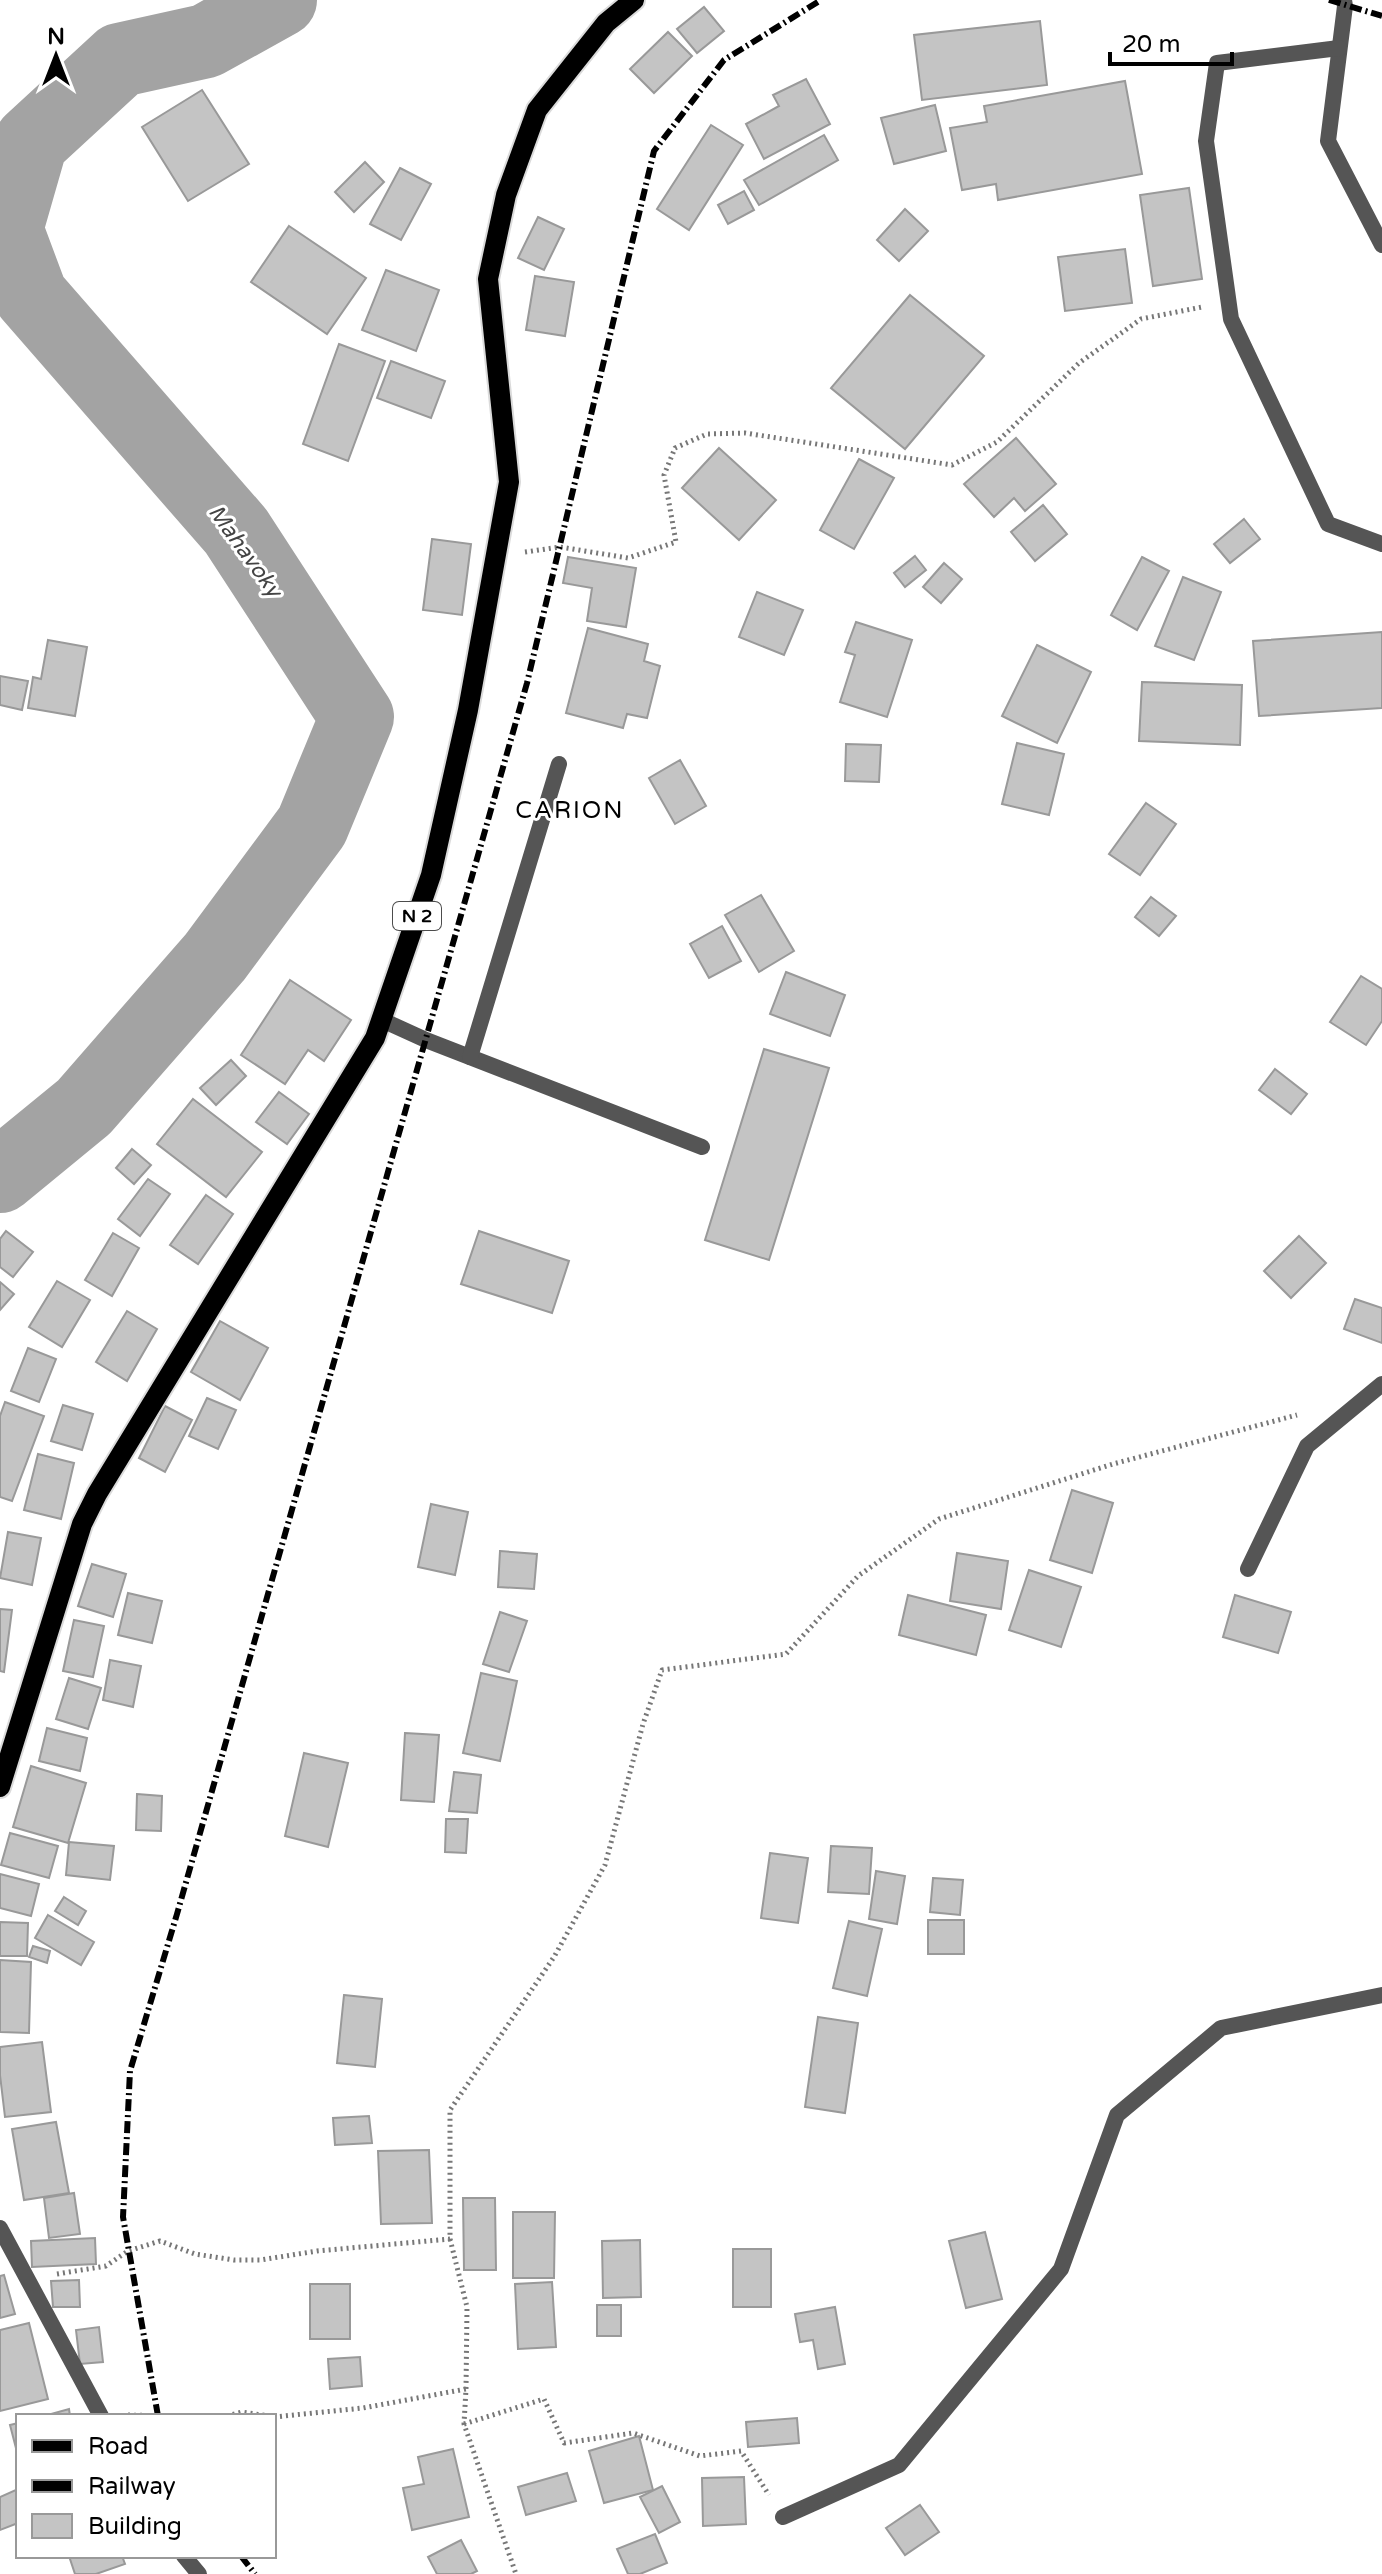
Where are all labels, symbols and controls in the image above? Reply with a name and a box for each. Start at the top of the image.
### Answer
north arrow [16,16,96,96]
scale bar [1110,16,1232,66]
text: N [47,24,65,50]
text: 20 m [1122,30,1180,59]
water label: Mahavoky [203,500,289,604]
district label: CARION [515,796,625,825]
road number: N 2 [393,902,441,930]
legend [16,2414,276,2558]
text: Road [88,2432,148,2461]
text: Railway [88,2472,176,2501]
text: Building [88,2512,182,2541]

